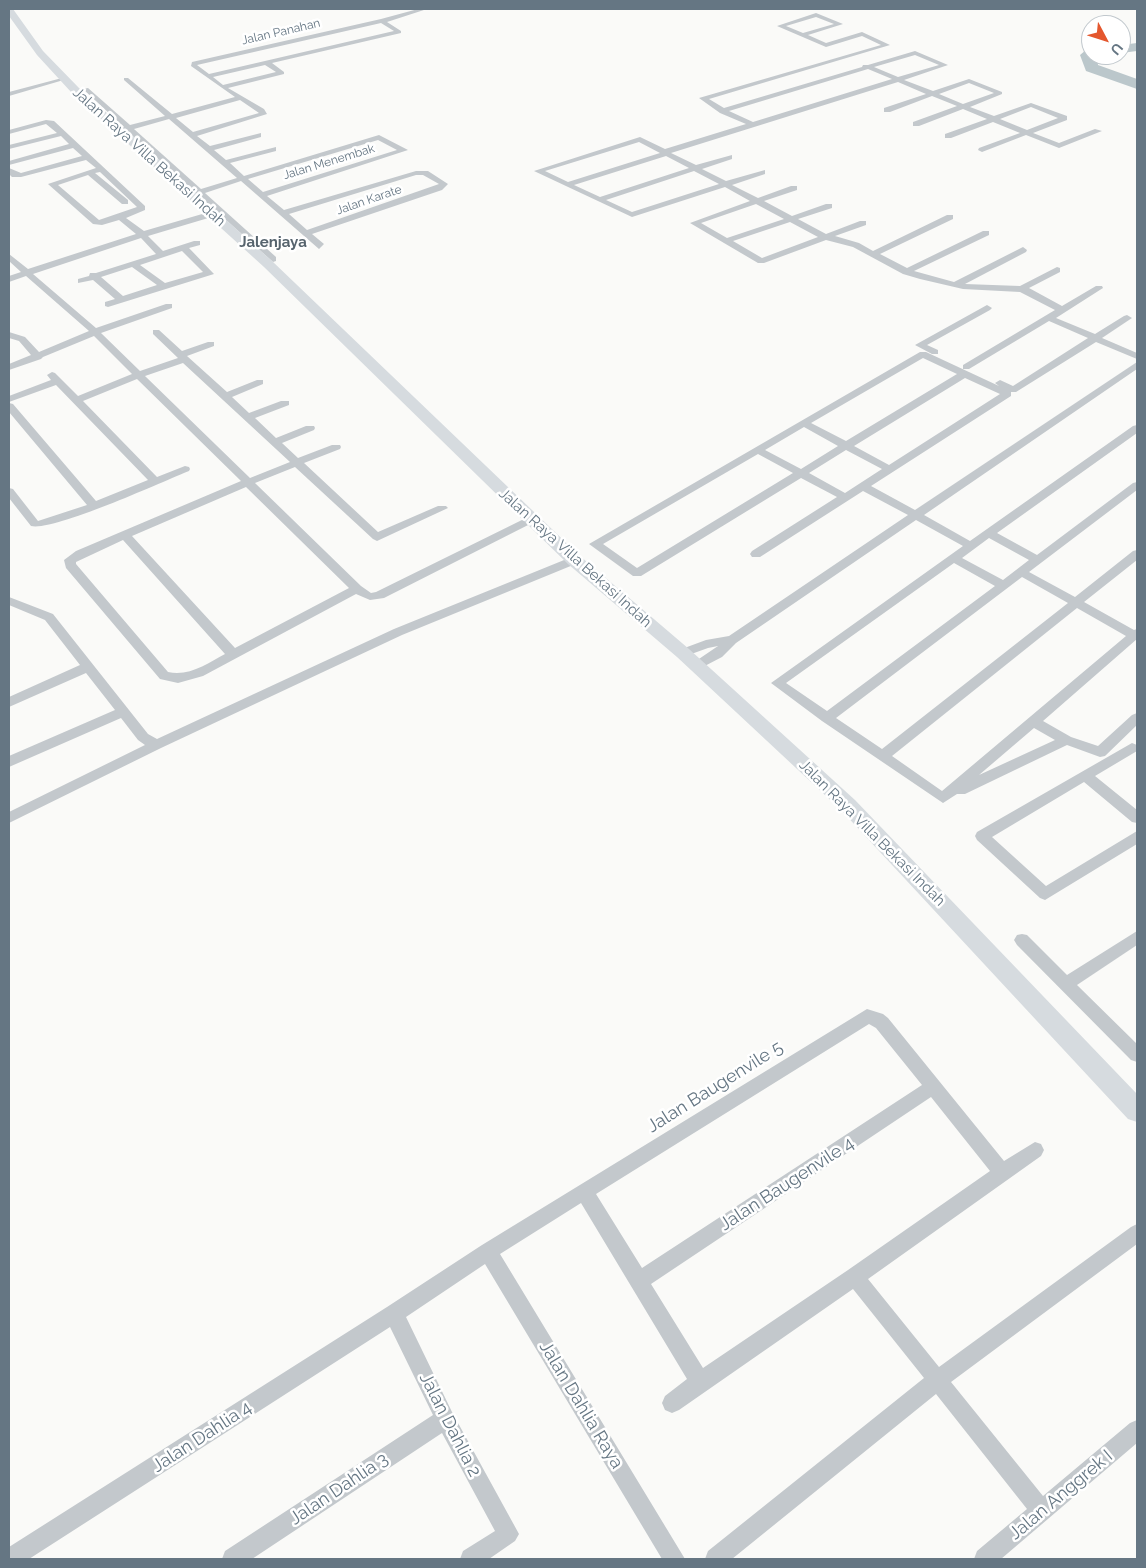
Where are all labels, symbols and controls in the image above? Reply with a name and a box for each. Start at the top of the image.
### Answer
north arrow [1081,15,1131,65]
street label: Jalan Panahan [240,16,322,48]
text: U [1107,40,1126,58]
street label: Jalan Raya Villa Bekasi Indah [69,84,229,230]
street label: Jalan Menembak [282,141,376,183]
street label: Jalan Karate [335,182,403,218]
district label: Jalenjaya [239,233,307,251]
street label: Jalan Raya Villa Bekasi Indah [495,485,655,631]
street label: Jalan Raya Villa Bekasi Indah [795,756,949,910]
street label: Jalan Baugenvile 5 [643,1037,787,1137]
street label: Jalan Baugenvile 4 [716,1132,858,1236]
street label: Jalan Dahlia Raya [534,1337,628,1473]
street label: Jalan Dahlia 2 [415,1369,485,1481]
street label: Jalan Dahlia 4 [148,1397,256,1477]
street label: Jalan Anggrek I [1005,1446,1117,1544]
street label: Jalan Dahlia 3 [286,1448,392,1530]

